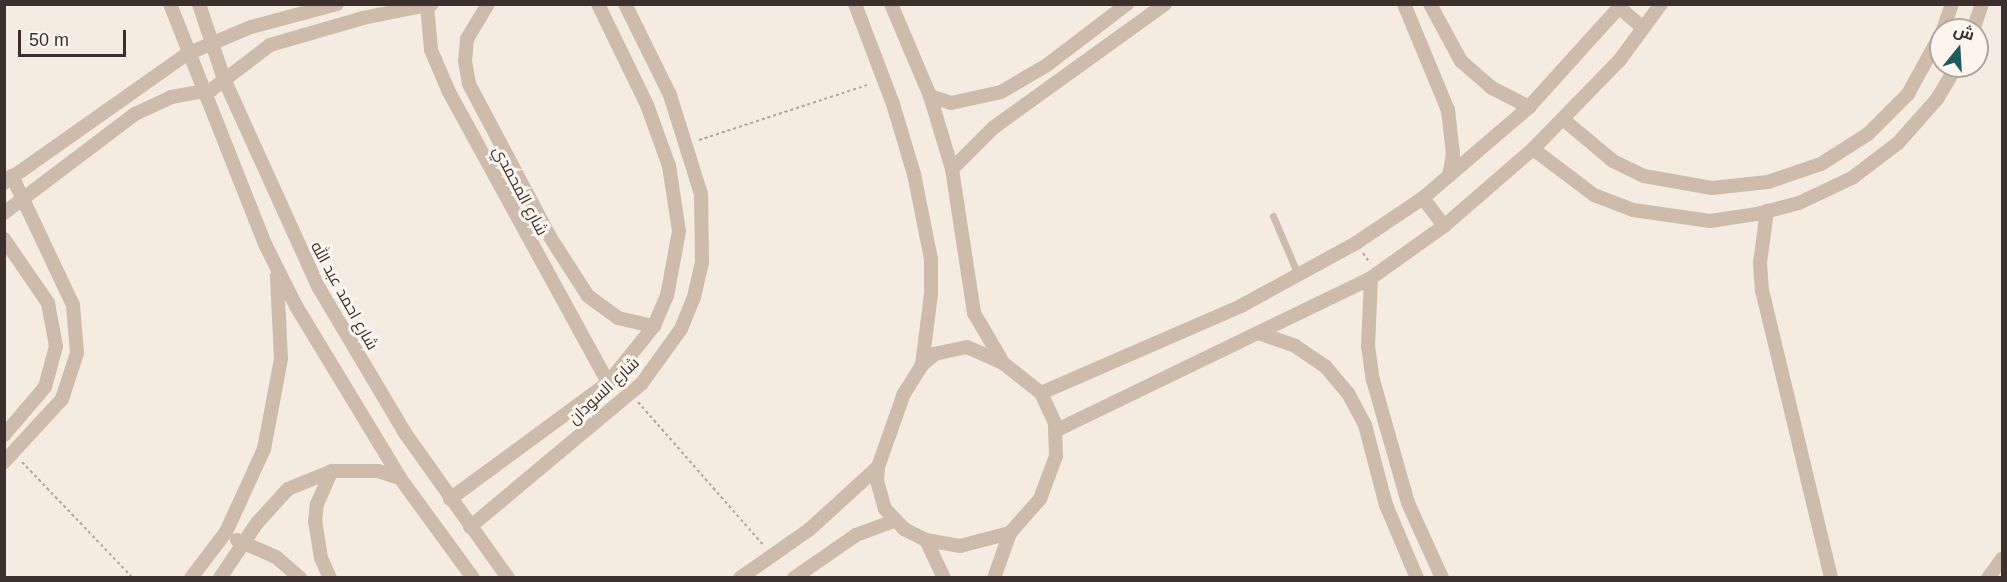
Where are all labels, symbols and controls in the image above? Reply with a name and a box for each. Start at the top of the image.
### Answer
scale bar [21,18,129,56]
north arrow [1929,18,1989,78]
text: ش [1952,21,1976,44]
text: 50 m [29,30,69,50]
street label: شارع المحمدي [488,143,552,239]
street label: شارع احمد عبد الله [306,239,382,353]
street label: شارع السودان [565,353,643,429]

